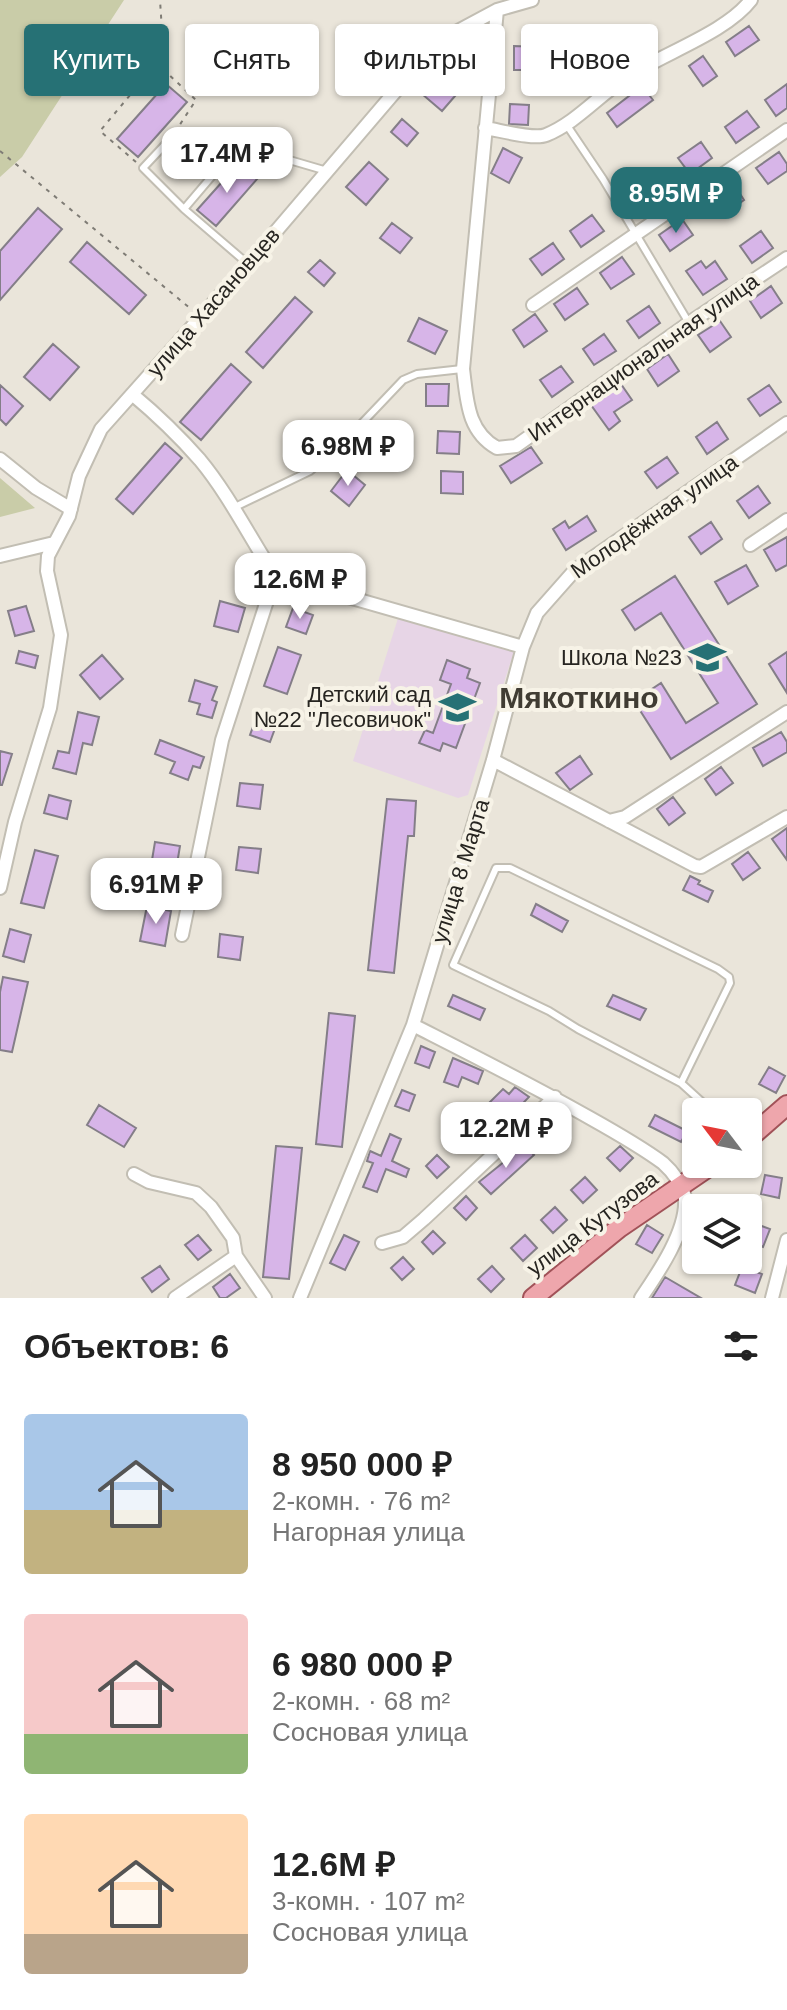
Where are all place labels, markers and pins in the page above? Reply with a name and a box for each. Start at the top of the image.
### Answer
pin: 17.4M ₽ [153,127,301,195]
pin: 8.95M ₽ [602,167,750,235]
pin: 6.98M ₽ [274,420,422,488]
pin: 12.6M ₽ [226,553,374,621]
school or university icon: Школа №23 [689,638,727,676]
place label: Школа №23 [561,645,682,670]
place label: Детский сад №22 "Лесовичок" [254,682,431,732]
school or university icon: Детский сад №22 "Лесовичок" [438,688,476,726]
pin: 6.91M ₽ [82,858,230,926]
pin: 12.2M ₽ [432,1102,580,1170]

